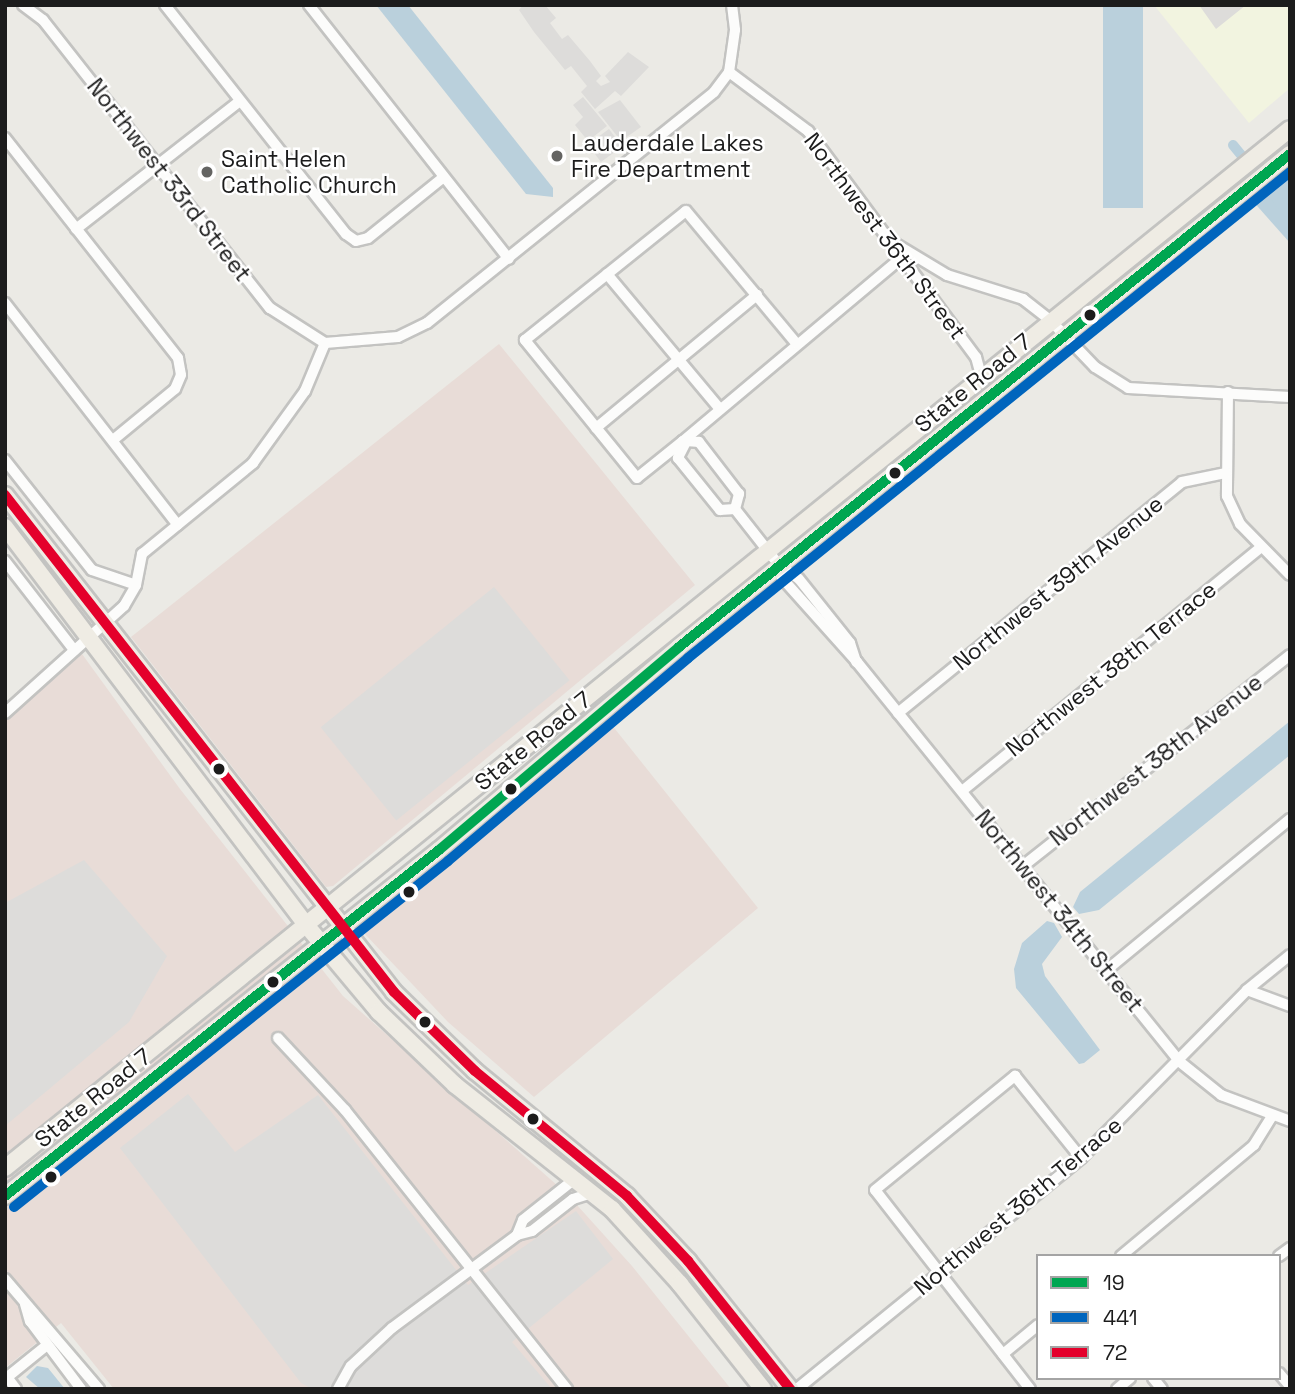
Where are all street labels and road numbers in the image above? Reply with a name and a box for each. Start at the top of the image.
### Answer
street label: Northwest 33rd Street [81,73,257,287]
street label: Northwest 36th Street [798,127,972,345]
street label: State Road 7 [909,328,1037,438]
street label: Northwest 39th Avenue [947,490,1169,676]
street label: Northwest 38th Terrace [1000,575,1222,763]
street label: Northwest 38th Avenue [1044,668,1268,852]
street label: State Road 7 [469,686,597,796]
street label: Northwest 34th Street [969,804,1149,1018]
street label: State Road 7 [29,1043,157,1153]
street label: Northwest 36th Terrace [908,1111,1128,1301]

